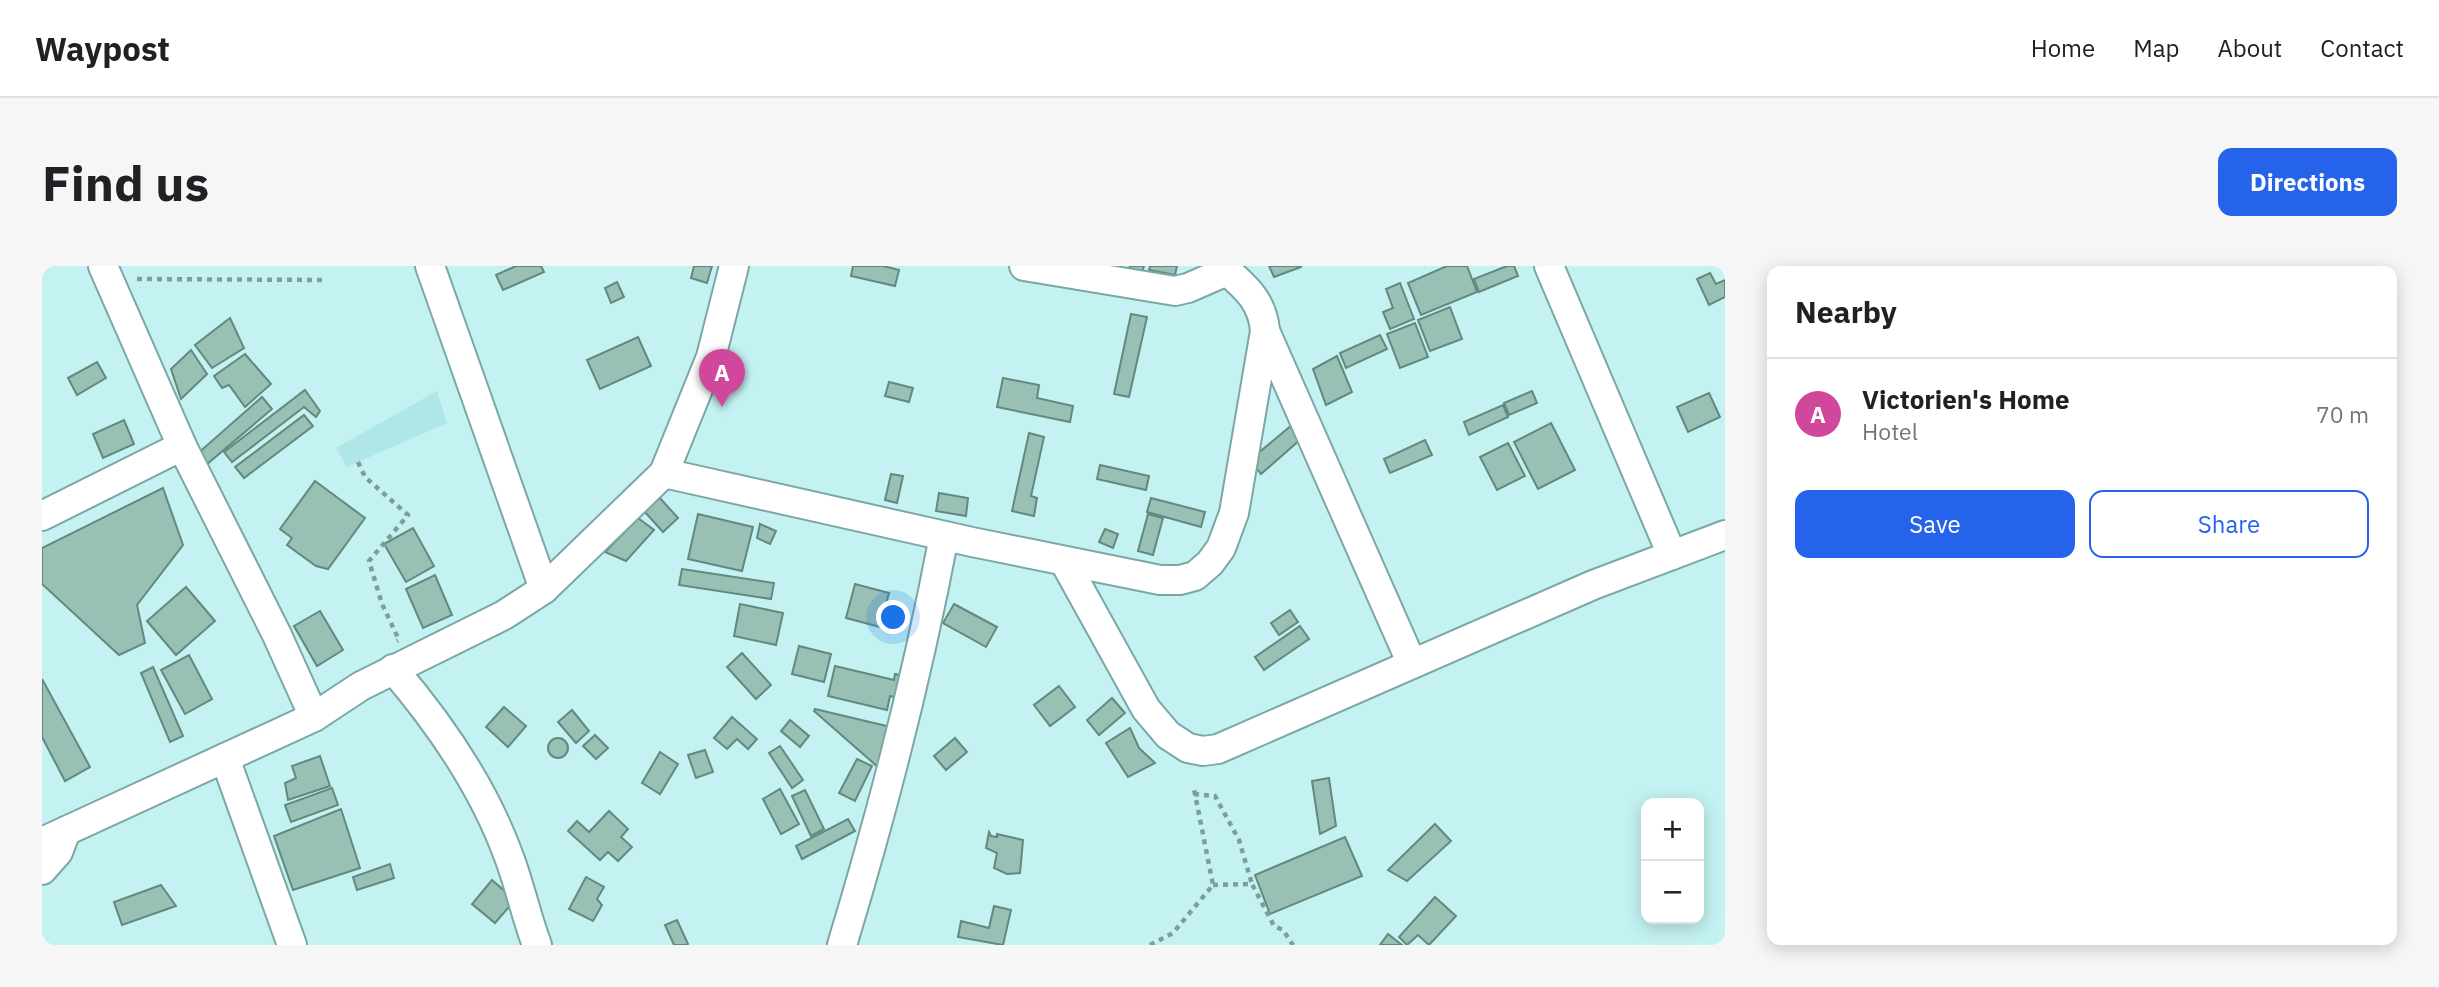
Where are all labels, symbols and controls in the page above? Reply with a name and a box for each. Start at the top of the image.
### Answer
text: Waypost [35,27,170,70]
text: Home [2031,32,2095,64]
text: Map [2133,32,2179,64]
text: About [2217,32,2282,64]
text: Contact [2320,32,2404,64]
button: Directions [2218,148,2397,216]
text: Find us [42,151,209,214]
text: Nearby [1795,292,1897,331]
pin: A [699,349,745,407]
text: Victorien's Home [1862,382,2070,416]
text: A [1810,399,1826,429]
text: 70 m [2316,399,2369,429]
text: Hotel [1862,416,1918,446]
button: Save [1795,490,2075,558]
button: Share [2089,490,2369,558]
your location [876,600,910,634]
map controls [1641,798,1704,924]
button: + [1641,798,1704,861]
button: − [1641,861,1704,924]

